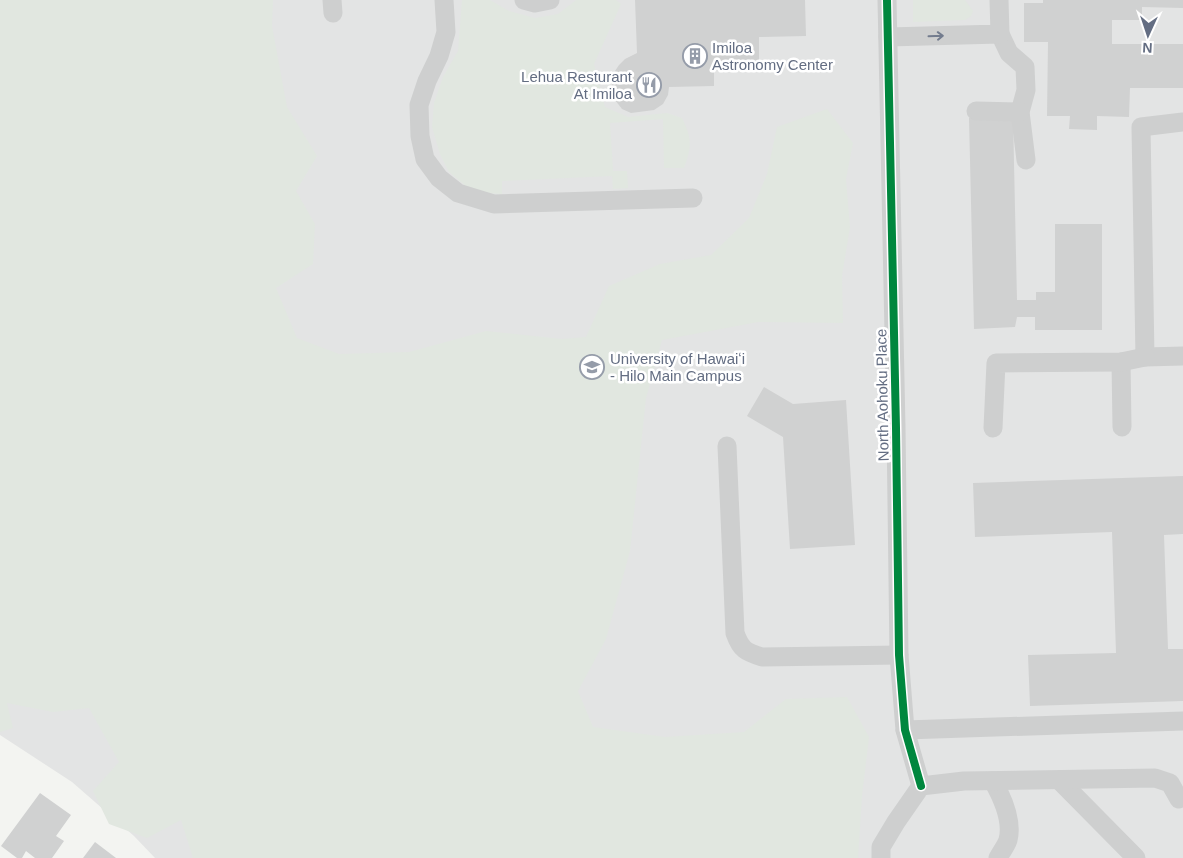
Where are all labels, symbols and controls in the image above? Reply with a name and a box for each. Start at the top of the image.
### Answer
north arrow [1123,10,1173,60]
one-way arrow [928,31,944,41]
place label: Imiloa Astronomy Center [712,39,833,73]
text: N [1142,40,1153,56]
building icon: Imiloa Astronomy Center [682,43,708,69]
place label: Lehua Resturant At Imiloa [521,68,633,102]
restaurant icon: Lehua Resturant At Imiloa [636,72,662,98]
street label: North Aohoku Place [872,329,892,461]
place label: University of Hawaiʻi - Hilo Main Campus [610,350,745,384]
school or university icon: University of Hawaiʻi - Hilo Main Campus [579,354,605,380]

